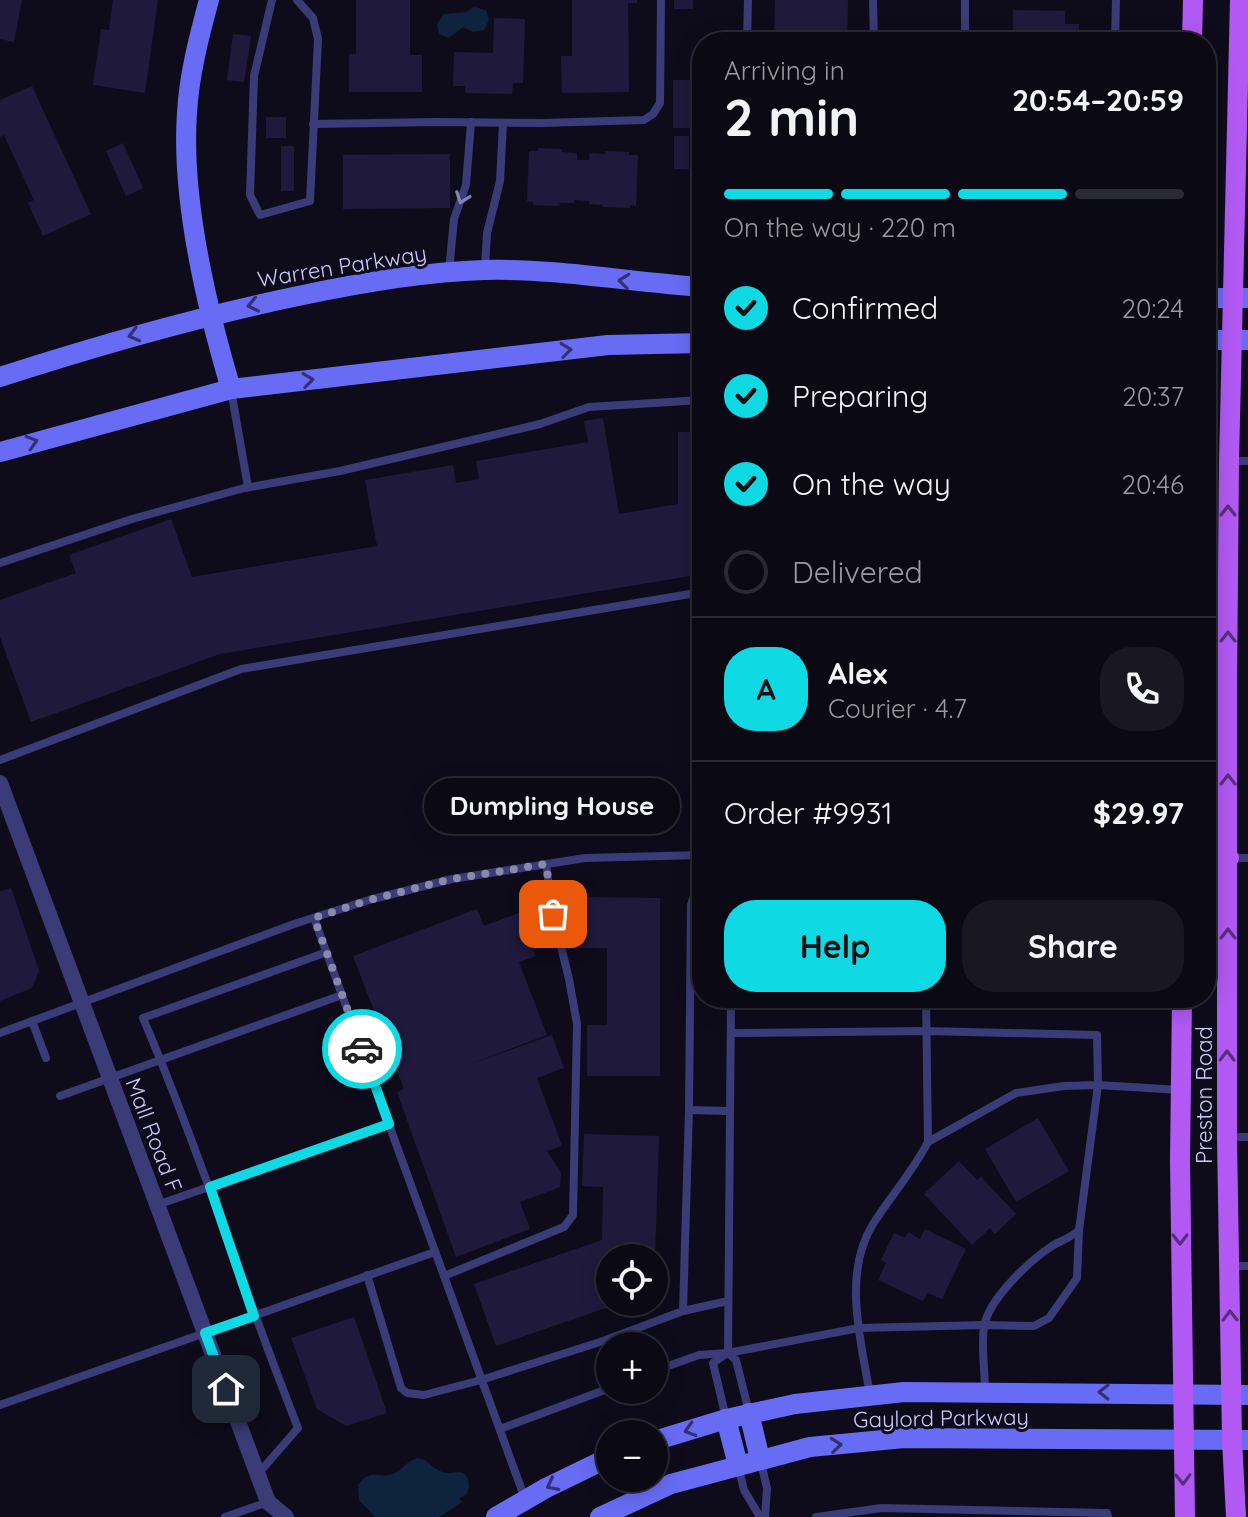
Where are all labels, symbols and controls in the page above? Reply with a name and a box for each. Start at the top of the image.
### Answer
text: Arriving in [724,54,845,87]
text: 20:54–20:59 [1012,81,1184,119]
text: 2 min [724,84,859,149]
one-way arrow [455,191,471,205]
text: On the way · 220 m [724,211,956,244]
street label: Warren Parkway [255,239,429,293]
one-way arrow [617,272,630,289]
icon: check [724,286,768,330]
text: Confirmed [792,289,938,327]
text: 20:24 [1122,292,1184,325]
one-way arrow [246,296,260,313]
one-way arrow [127,326,141,342]
one-way arrow [560,341,573,358]
one-way arrow [301,372,315,389]
icon: check [724,374,768,418]
text: Preparing [792,377,928,415]
text: 20:37 [1122,380,1184,413]
one-way arrow [25,435,38,451]
icon: check [724,462,768,506]
text: On the way [792,465,951,503]
text: 20:46 [1122,468,1184,501]
one-way arrow [1219,504,1237,517]
text: Delivered [792,553,923,591]
one-way arrow [1219,630,1237,643]
button: phone [1100,647,1184,731]
text: Alex [828,654,887,692]
text: A [756,670,776,708]
text: Courier · 4.7 [828,692,967,725]
one-way arrow [1219,773,1237,786]
callout: Dumpling House [425,778,681,834]
text: Dumpling House [450,789,654,822]
text: Order #9931 [724,794,893,832]
text: $29.97 [1093,794,1184,832]
pin [519,880,587,948]
icon: bag [531,892,575,936]
button: Help [724,900,946,992]
button: Share [962,900,1184,992]
one-way arrow [1219,927,1237,940]
courier [322,1009,402,1089]
street label: Preston Road [1190,1026,1218,1164]
icon: car [340,1027,384,1071]
one-way arrow [1219,1049,1236,1062]
street label: Mall Road F [119,1074,189,1196]
one-way arrow [1172,1233,1189,1246]
map controls [596,1244,668,1492]
button: locate [596,1244,668,1316]
one-way arrow [1221,1309,1239,1322]
button: + [596,1332,668,1404]
pin [192,1355,260,1423]
icon: home [204,1367,248,1411]
one-way arrow [1097,1383,1110,1401]
street label: Gaylord Parkway [853,1402,1029,1434]
button: − [596,1420,668,1492]
one-way arrow [684,1421,698,1437]
one-way arrow [830,1436,843,1453]
one-way arrow [1174,1473,1192,1486]
one-way arrow [545,1476,560,1491]

